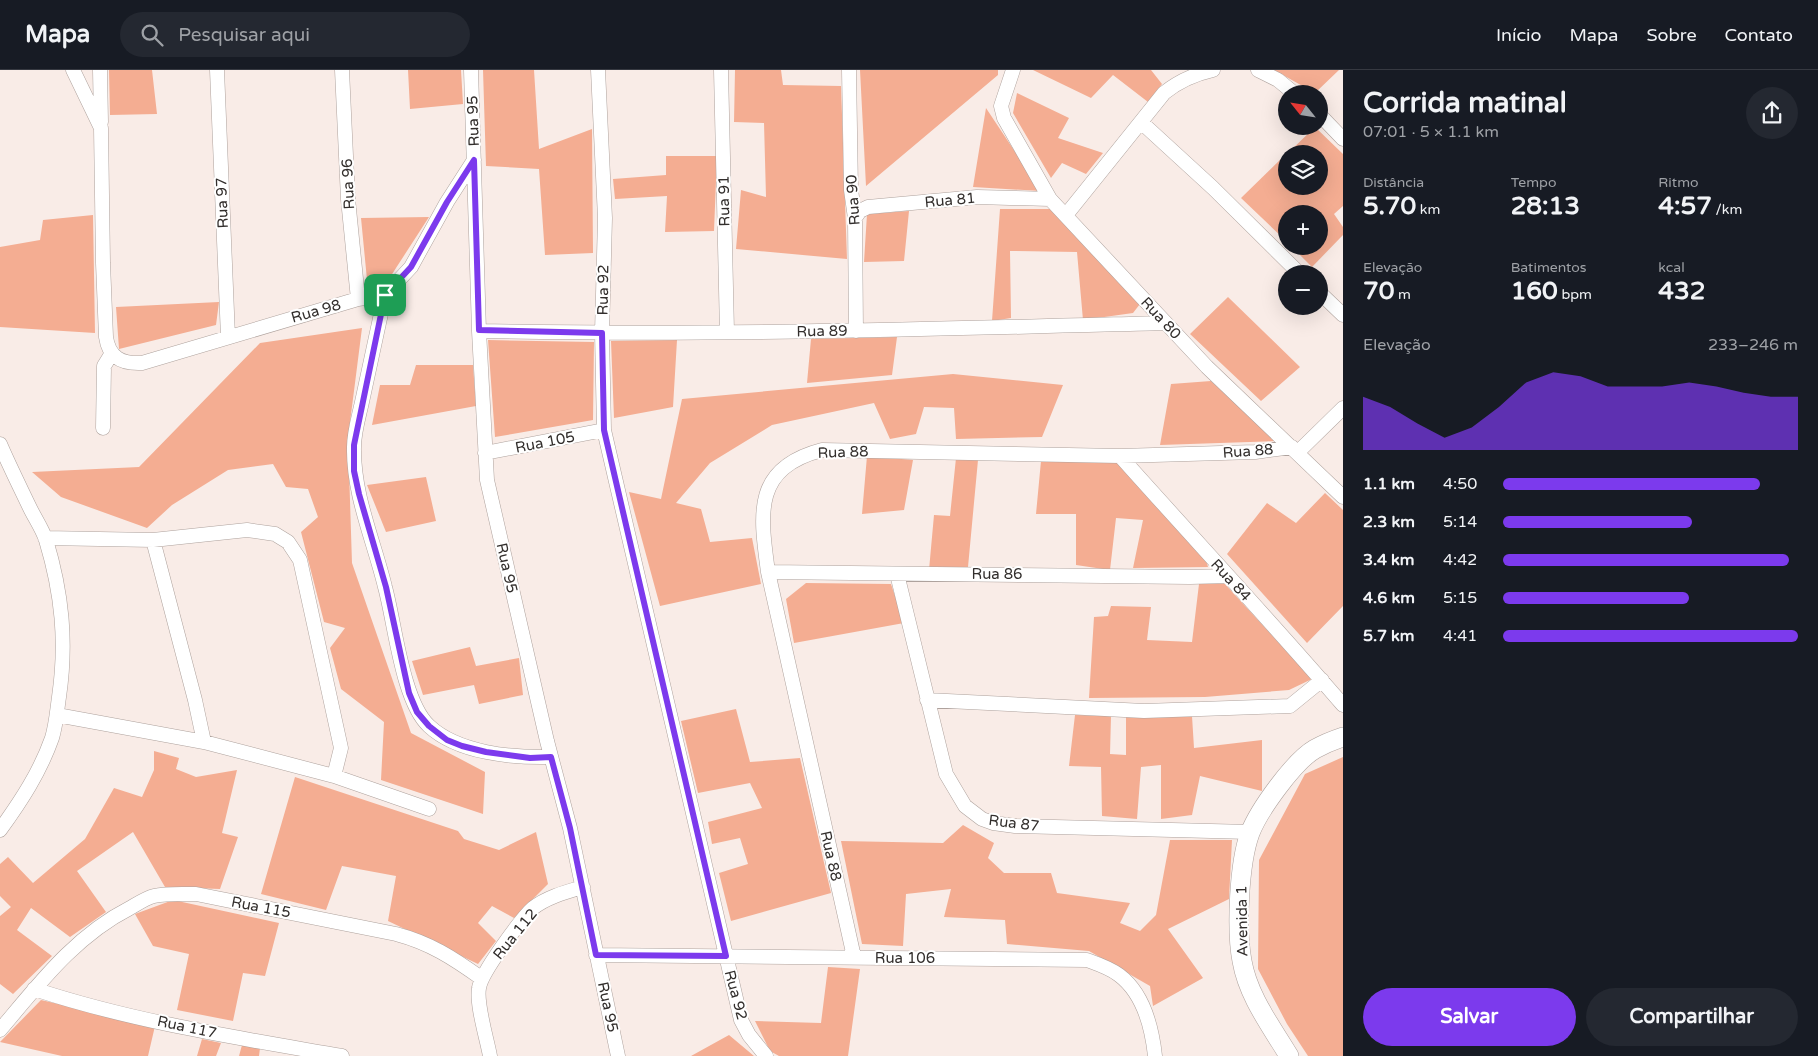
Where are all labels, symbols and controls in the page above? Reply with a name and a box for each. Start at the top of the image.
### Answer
search box [120,12,470,57]
text: Mapa [25,20,90,49]
icon: search [138,21,166,49]
text: Pesquisar aqui [178,24,310,46]
text: Início [1496,24,1541,46]
text: Mapa [1569,24,1618,46]
text: Sobre [1646,24,1697,46]
text: Contato [1725,24,1793,46]
north arrow [1278,85,1328,135]
map controls [1278,85,1328,315]
text: Corrida matinal [1363,86,1567,120]
button: share [1746,87,1798,139]
street label: Rua 95 [463,95,483,147]
text: 07:01 · 5 × 1.1 km [1363,122,1499,142]
button: layers [1278,145,1328,195]
street label: Rua 96 [338,158,358,210]
street label: Rua 90 [842,174,864,226]
text: Distância [1363,174,1424,191]
text: Tempo [1511,174,1556,191]
text: Ritmo [1658,174,1699,191]
street label: Rua 91 [715,175,733,227]
street label: Rua 97 [212,177,232,229]
street label: Rua 81 [924,189,976,211]
text: 5.70 [1363,191,1416,221]
text: 28:13 [1511,191,1580,221]
text: 4:57 [1658,191,1712,221]
text: km [1416,201,1440,218]
text: /km [1712,201,1742,218]
button: + [1278,205,1328,255]
text: Elevação [1363,259,1422,276]
text: Batimentos [1511,259,1587,276]
text: kcal [1658,259,1685,276]
street label: Rua 92 [594,264,612,316]
button: − [1278,265,1328,315]
pin [364,274,406,316]
text: 70 [1363,276,1394,306]
text: 160 [1511,276,1558,306]
text: 432 [1658,276,1705,306]
icon: arrive [371,281,399,309]
text: m [1394,286,1411,303]
text: bpm [1558,286,1592,303]
street label: Rua 80 [1137,293,1185,343]
street label: Rua 98 [289,295,343,327]
street label: Rua 89 [796,322,848,340]
text: Elevação [1363,335,1431,355]
text: 233–246 m [1708,335,1798,355]
street label: Rua 105 [514,427,576,457]
street label: Rua 88 [1222,440,1274,462]
street label: Rua 88 [817,442,869,462]
text: 1.1 km [1363,474,1415,494]
text: 4:50 [1443,474,1477,494]
text: 2.3 km [1363,512,1415,532]
text: 5:14 [1443,512,1477,532]
street label: Rua 95 [492,541,522,595]
text: 3.4 km [1363,550,1415,570]
text: 4:42 [1443,550,1477,570]
street label: Rua 84 [1207,555,1255,605]
street label: Rua 86 [972,565,1023,583]
text: 4.6 km [1363,588,1415,608]
text: 5:15 [1443,588,1477,608]
text: 5.7 km [1363,626,1415,646]
text: 4:41 [1443,626,1477,646]
street label: Rua 87 [988,811,1040,835]
street label: Rua 88 [816,829,846,883]
street label: Avenida 1 [1232,885,1252,957]
street label: Rua 115 [230,892,292,922]
street label: Rua 112 [489,905,541,963]
street label: Rua 106 [875,949,935,967]
street label: Rua 92 [721,968,751,1022]
street label: Rua 95 [594,980,622,1034]
button: Salvar [1363,988,1576,1046]
button: Compartilhar [1586,988,1798,1046]
street label: Rua 117 [156,1012,218,1042]

